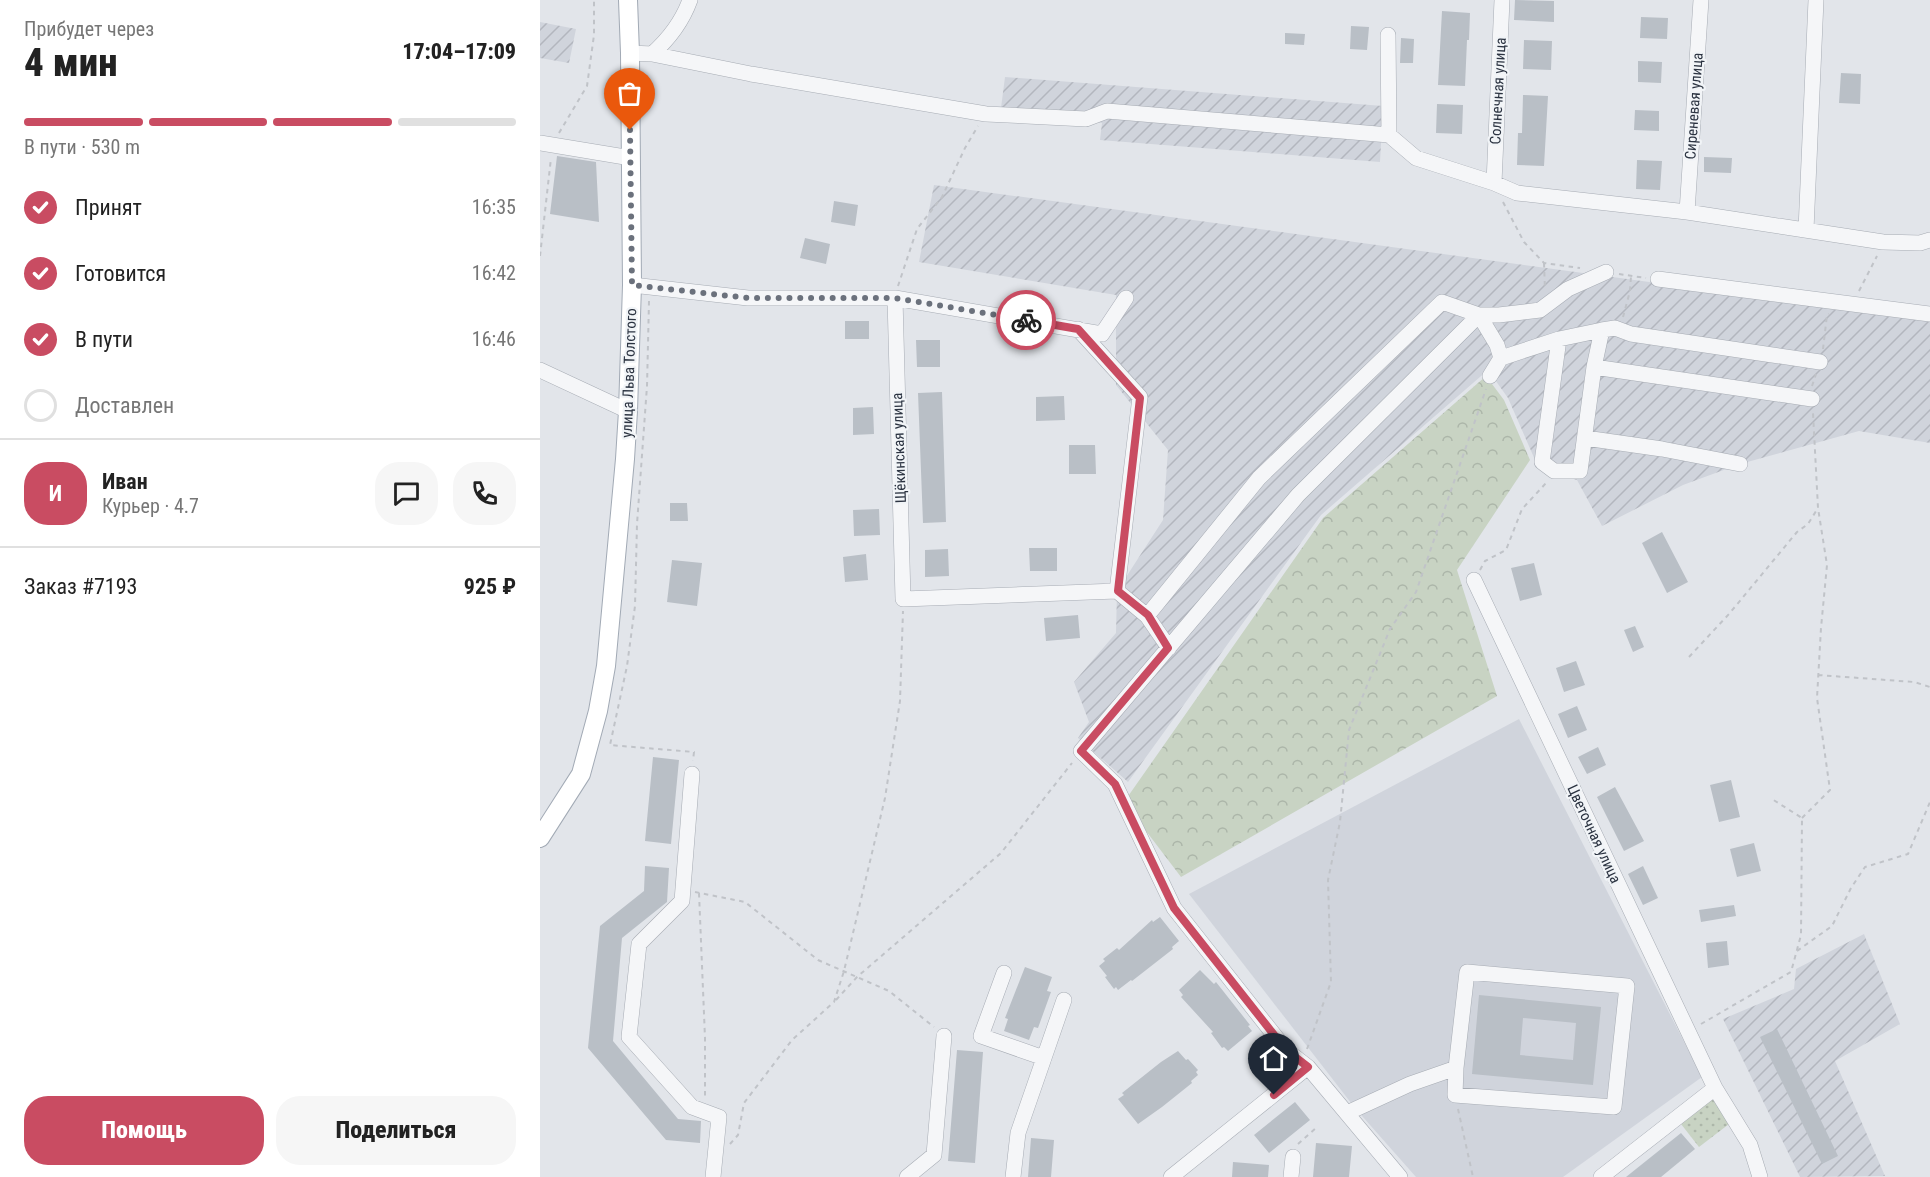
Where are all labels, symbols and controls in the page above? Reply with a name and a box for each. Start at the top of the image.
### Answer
text: Прибудет через [24,17,154,41]
street label: Солнечная улица [1486,37,1510,145]
text: 17:04–17:09 [402,39,516,64]
text: 4 мин [24,40,118,86]
street label: Сиреневая улица [1681,52,1707,160]
pin [604,68,655,130]
icon: bag [613,77,646,110]
text: В пути · 530 m [24,135,140,159]
icon: check [24,191,57,224]
text: Принят [75,195,142,220]
text: 16:35 [472,195,516,219]
icon: check [24,257,57,290]
text: Готовится [75,261,166,286]
text: 16:42 [472,261,516,285]
courier [996,290,1056,350]
icon: bike [1010,304,1043,337]
street label: улица Льва Толстого [618,308,640,438]
icon: check [24,323,57,356]
text: В пути [75,327,133,352]
text: 16:46 [472,327,516,351]
text: Доставлен [75,393,174,418]
street label: Щёкинская улица [888,393,910,503]
button: chat [375,462,438,525]
button: phone [453,462,516,525]
text: Иван [102,469,148,494]
text: И [49,481,62,506]
text: Курьер · 4.7 [102,494,199,518]
text: Заказ #7193 [24,574,137,599]
text: 925 ₽ [464,574,516,599]
street label: Цветочная улица [1563,782,1625,886]
pin [1248,1033,1299,1095]
icon: home [1257,1042,1290,1075]
button: Помощь [24,1096,264,1165]
button: Поделиться [276,1096,516,1165]

